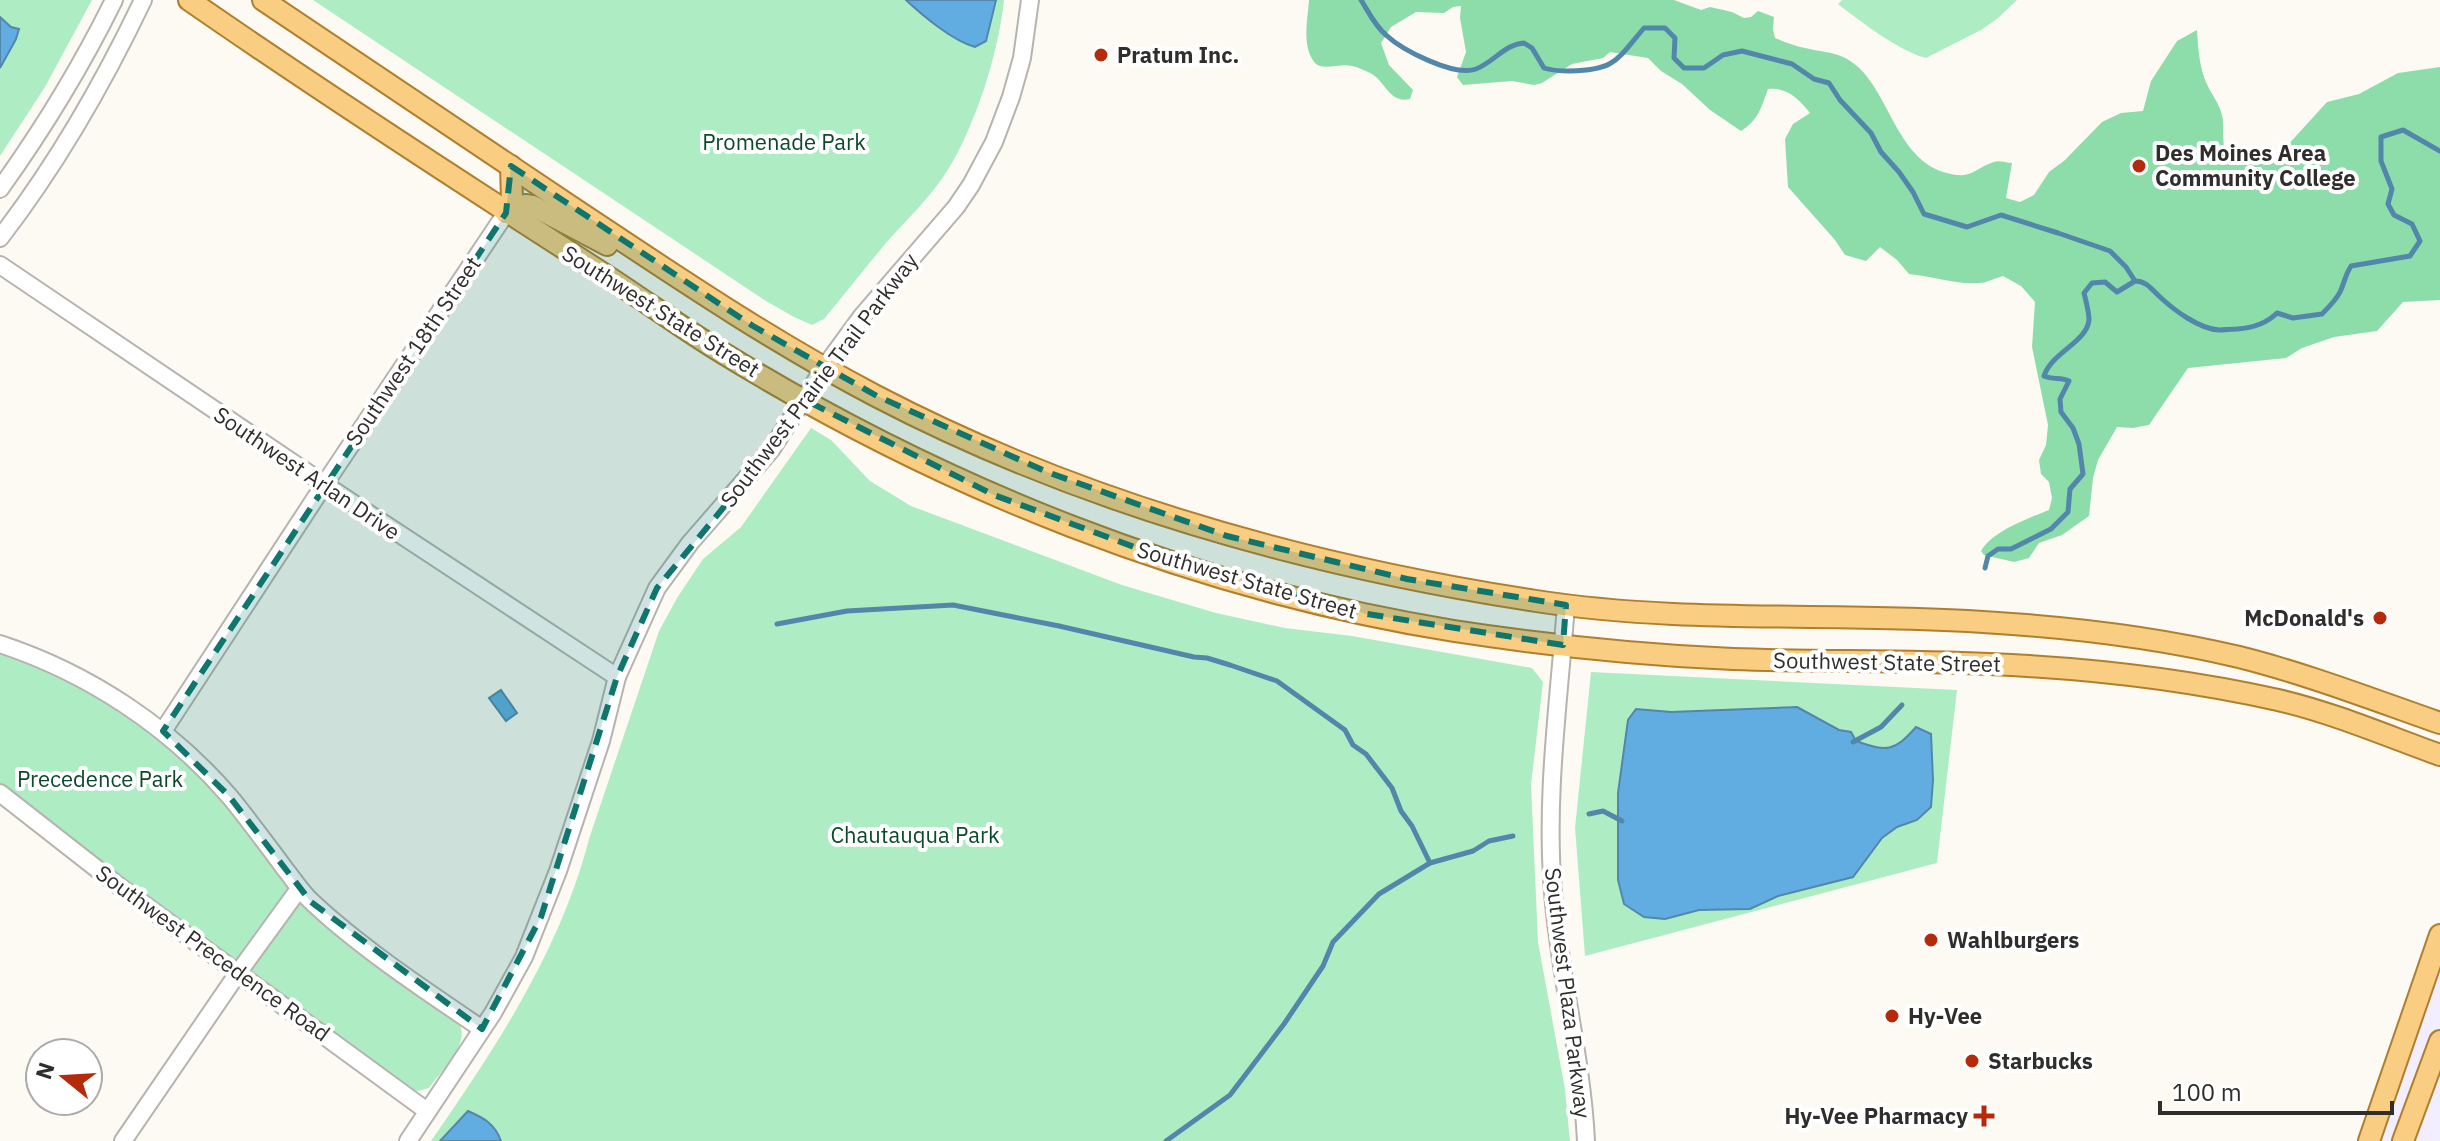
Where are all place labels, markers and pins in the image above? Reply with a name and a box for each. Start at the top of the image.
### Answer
place label: Pratum Inc. [1117,40,1239,69]
marker: Pratum Inc. [1092,46,1110,64]
place label: Des Moines Area Community College [2155,138,2356,192]
marker: Des Moines Area Community College [2130,157,2148,175]
place label: McDonald's [2244,603,2364,632]
marker: McDonald's [2371,609,2389,627]
place label: Wahlburgers [1947,925,2079,954]
marker: Wahlburgers [1922,931,1940,949]
place label: Hy-Vee [1908,1001,1982,1030]
marker: Hy-Vee [1883,1007,1901,1025]
place label: Starbucks [1988,1046,2093,1075]
marker: Starbucks [1963,1052,1981,1070]
place label: Hy-Vee Pharmacy [1784,1101,1968,1130]
marker: Hy-Vee Pharmacy [1975,1107,1993,1125]

